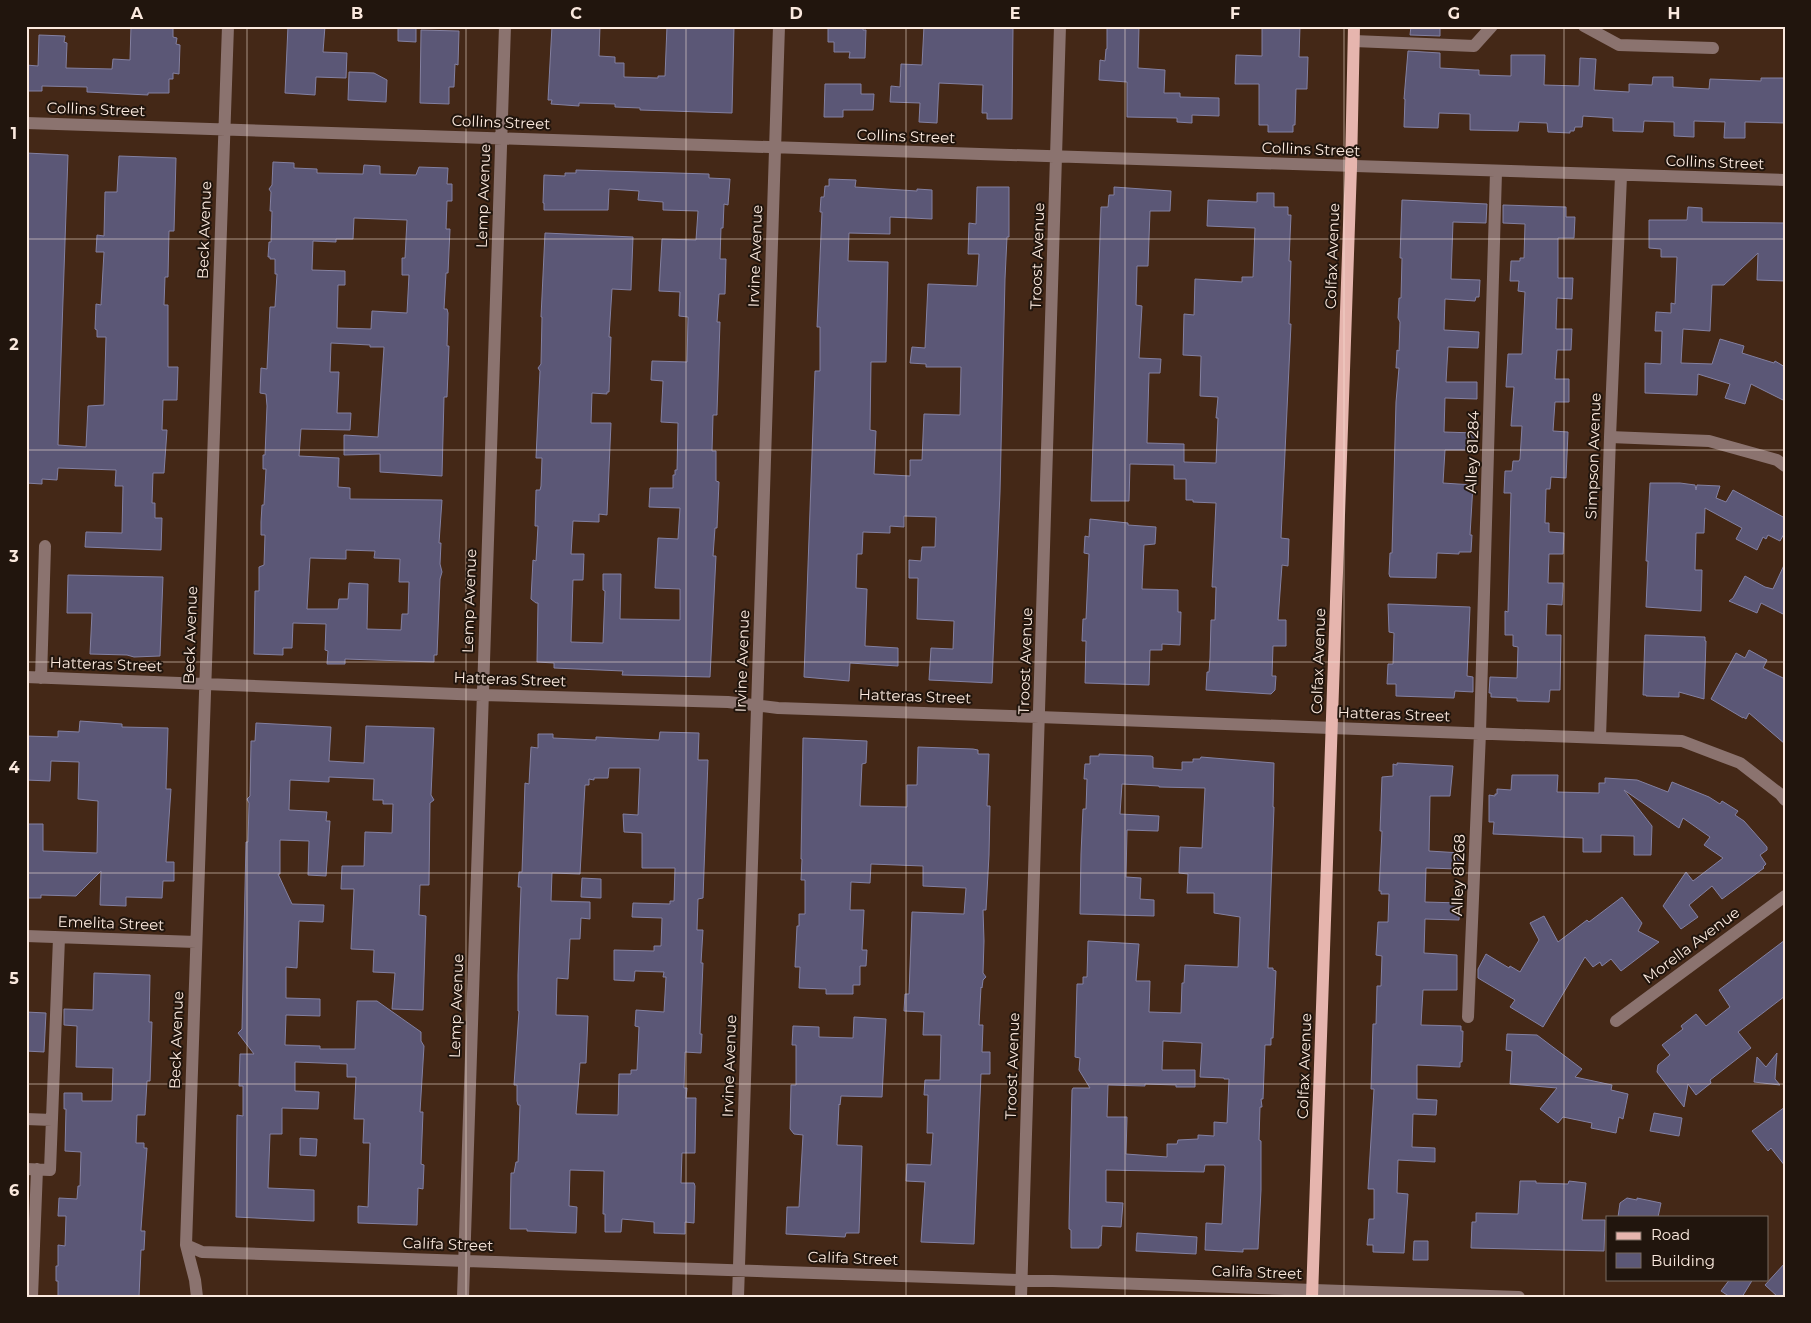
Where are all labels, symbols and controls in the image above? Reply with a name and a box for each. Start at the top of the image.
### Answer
text: A [130,4,144,23]
text: B [351,4,363,23]
text: C [570,4,582,23]
text: D [789,4,803,23]
text: E [1010,4,1020,23]
text: F [1230,4,1240,23]
text: G [1448,4,1460,23]
text: H [1668,4,1680,23]
street label: Collins Street [46,98,146,120]
street label: Collins Street [451,111,551,133]
text: 1 [11,124,17,143]
street label: Collins Street [856,125,956,147]
street label: Collins Street [1261,138,1361,160]
street label: Lemp Avenue [472,143,494,249]
street label: Collins Street [1665,151,1765,173]
street label: Beck Avenue [193,181,215,279]
street label: Troost Avenue [1026,202,1048,310]
street label: Colfax Avenue [1321,203,1343,309]
street label: Irvine Avenue [744,204,766,308]
text: 2 [9,335,19,354]
street label: Simpson Avenue [1581,392,1605,520]
street label: Alley 81284 [1461,410,1483,494]
text: 3 [8,547,19,566]
street label: Lemp Avenue [458,548,480,654]
street label: Beck Avenue [179,586,201,684]
street label: Troost Avenue [1014,607,1036,715]
street label: Colfax Avenue [1307,608,1329,714]
street label: Irvine Avenue [731,609,753,713]
street label: Hatteras Street [49,653,163,675]
street label: Hatteras Street [453,668,567,690]
street label: Hatteras Street [858,685,972,707]
street label: Hatteras Street [1337,703,1451,725]
text: 4 [8,758,20,777]
street label: Alley 81268 [1447,834,1469,916]
street label: Morella Avenue [1639,902,1743,988]
street label: Emelita Street [57,912,165,934]
street label: Lemp Avenue [445,953,467,1059]
text: 5 [9,969,19,988]
street label: Beck Avenue [165,991,187,1089]
street label: Troost Avenue [1001,1012,1023,1120]
street label: Colfax Avenue [1293,1013,1315,1119]
street label: Irvine Avenue [718,1014,740,1118]
text: 6 [9,1181,19,1200]
legend [1606,1216,1768,1280]
text: Road [1651,1225,1690,1244]
street label: Califa Street [402,1233,494,1255]
street label: Califa Street [807,1247,899,1269]
text: Building [1651,1251,1715,1270]
street label: Califa Street [1211,1261,1303,1283]

